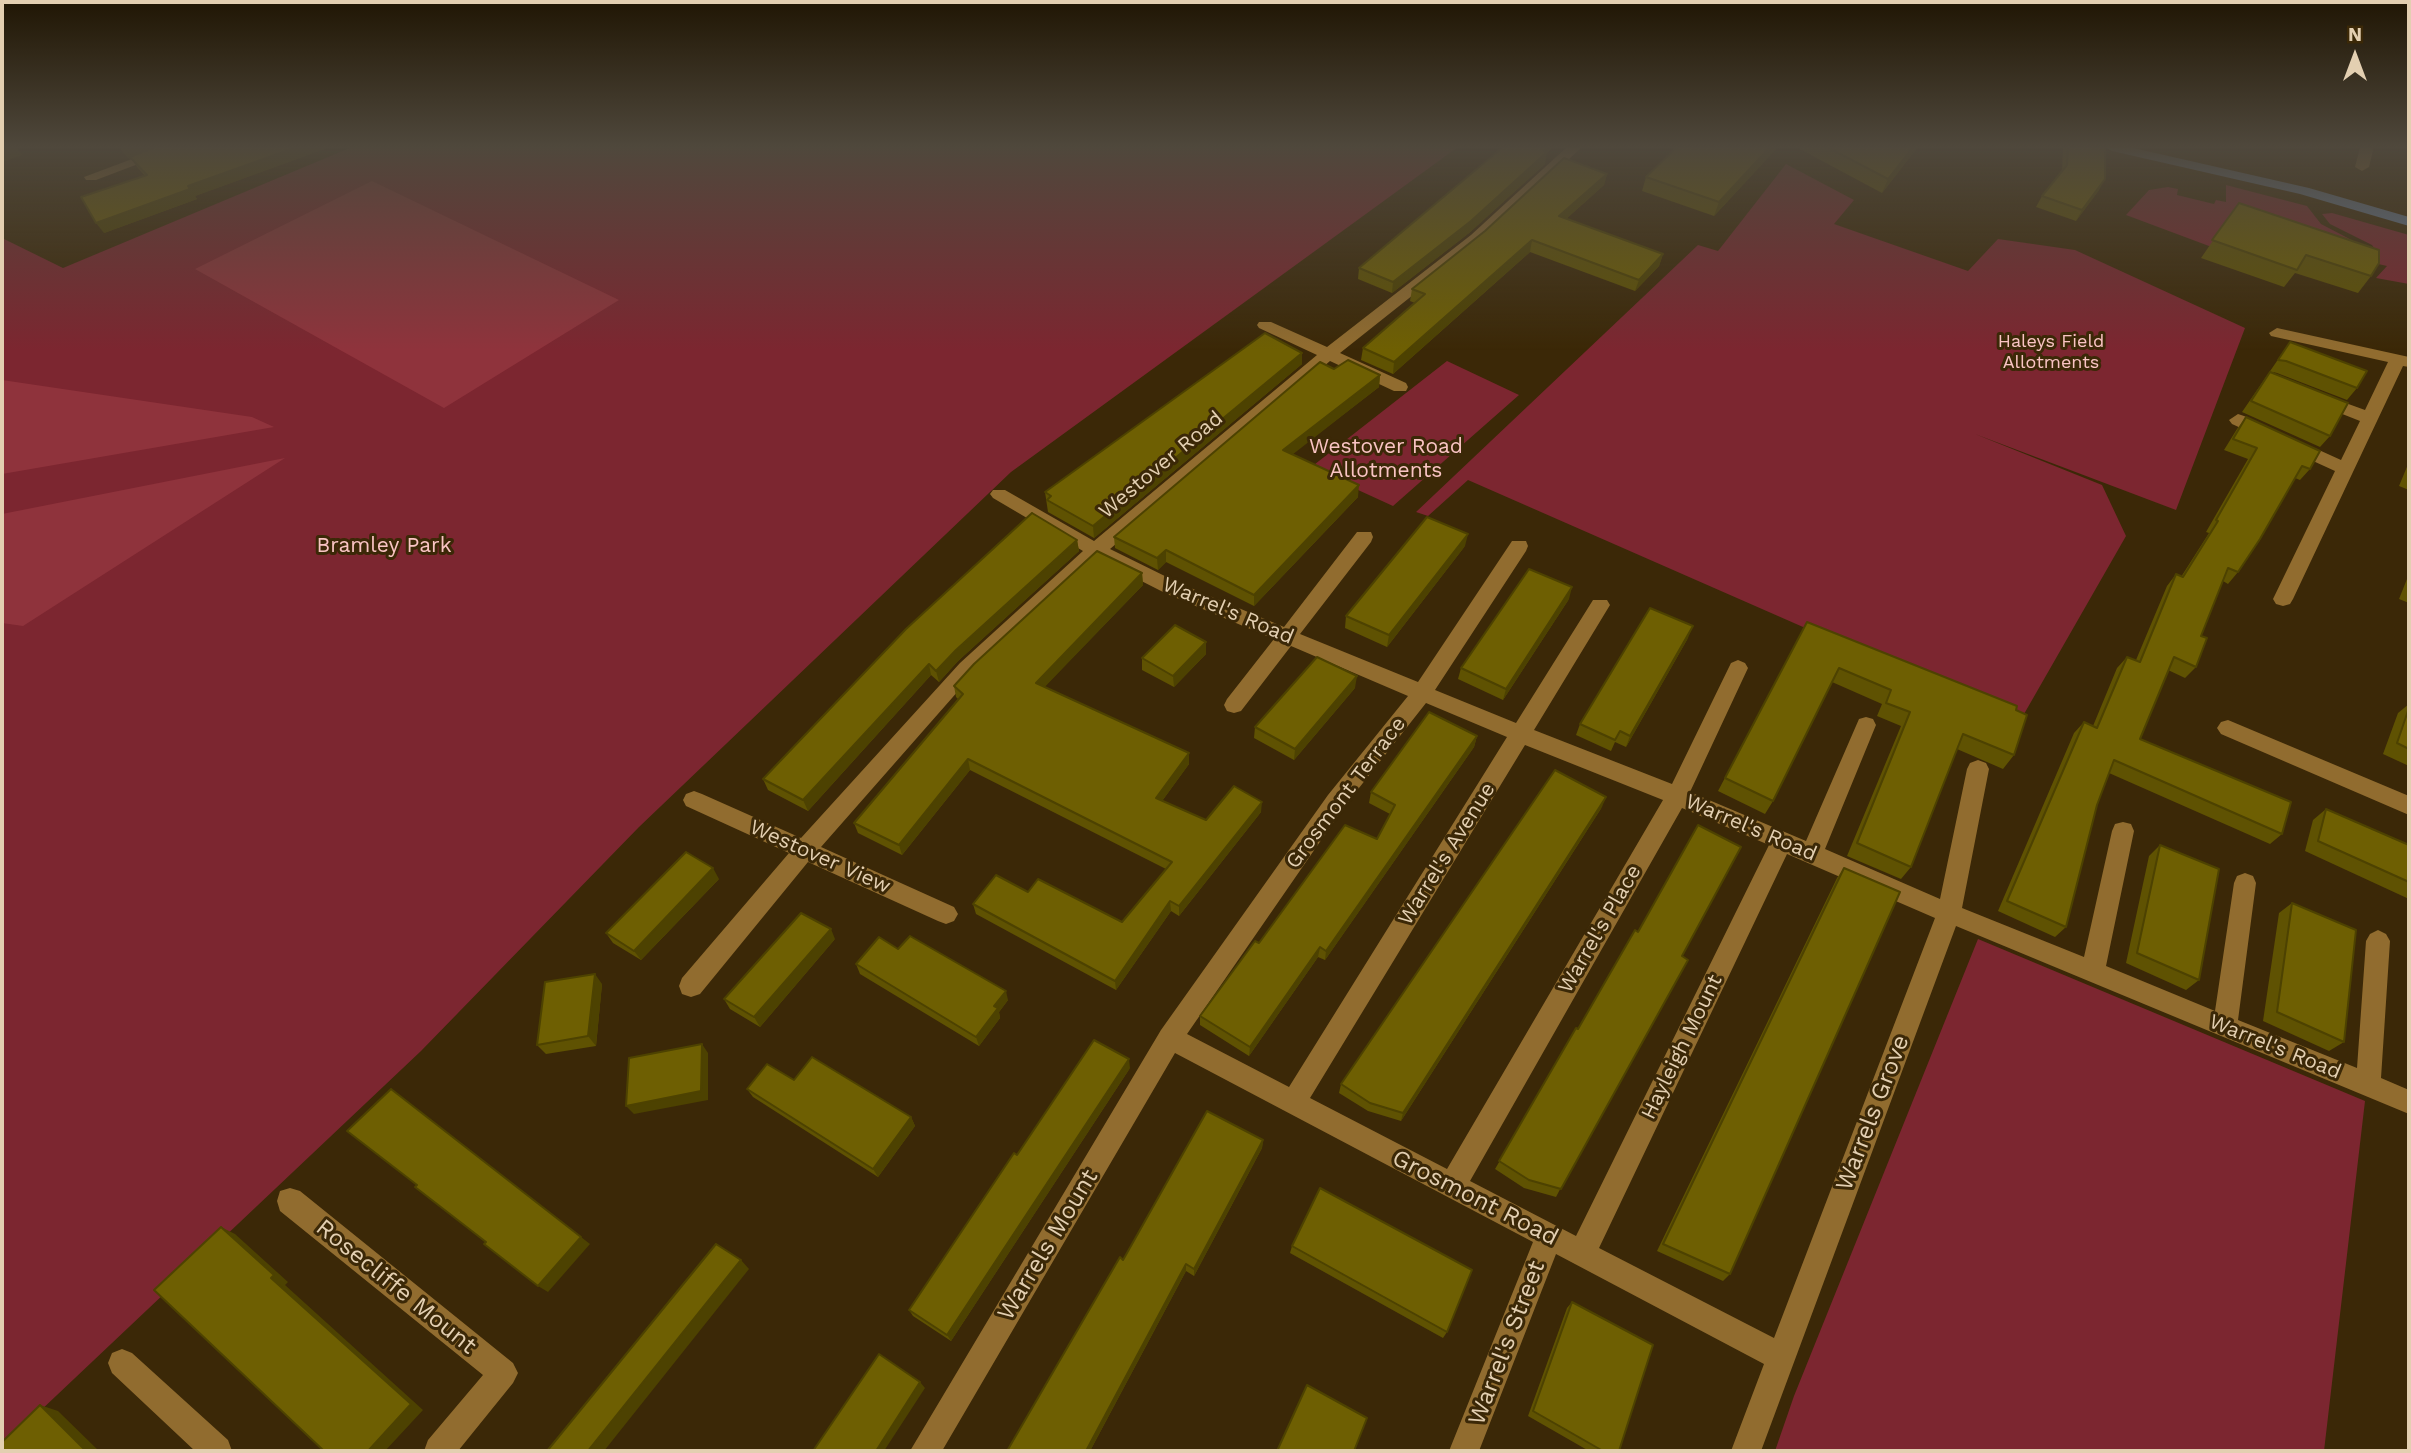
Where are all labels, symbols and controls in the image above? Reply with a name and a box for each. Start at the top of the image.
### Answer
north arrow [2320,21,2390,91]
text: N [2348,23,2362,46]
park label: Haleys Field Allotments [1998,331,2104,374]
street label: Westover Road [1094,406,1228,524]
park label: Westover Road Allotments [1309,434,1463,484]
park label: Bramley Park [316,533,452,559]
street label: Warrel's Road [1159,572,1297,650]
street label: Grosmont Terrace [1281,712,1411,874]
street label: Warrel's Avenue [1393,778,1501,930]
street label: Warrel's Road [1682,789,1820,867]
street label: Westover View [746,815,894,899]
street label: Warrel's Place [1553,860,1647,998]
street label: Hayleigh Mount [1636,971,1728,1123]
street label: Warrel's Road [2205,1009,2345,1085]
street label: Warrels Grove [1830,1031,1916,1195]
street label: Grosmont Road [1387,1144,1563,1252]
street label: Warrels Mount [992,1164,1104,1326]
street label: Rosecliffe Mount [310,1213,482,1361]
street label: Warrel's Street [1462,1257,1552,1429]

